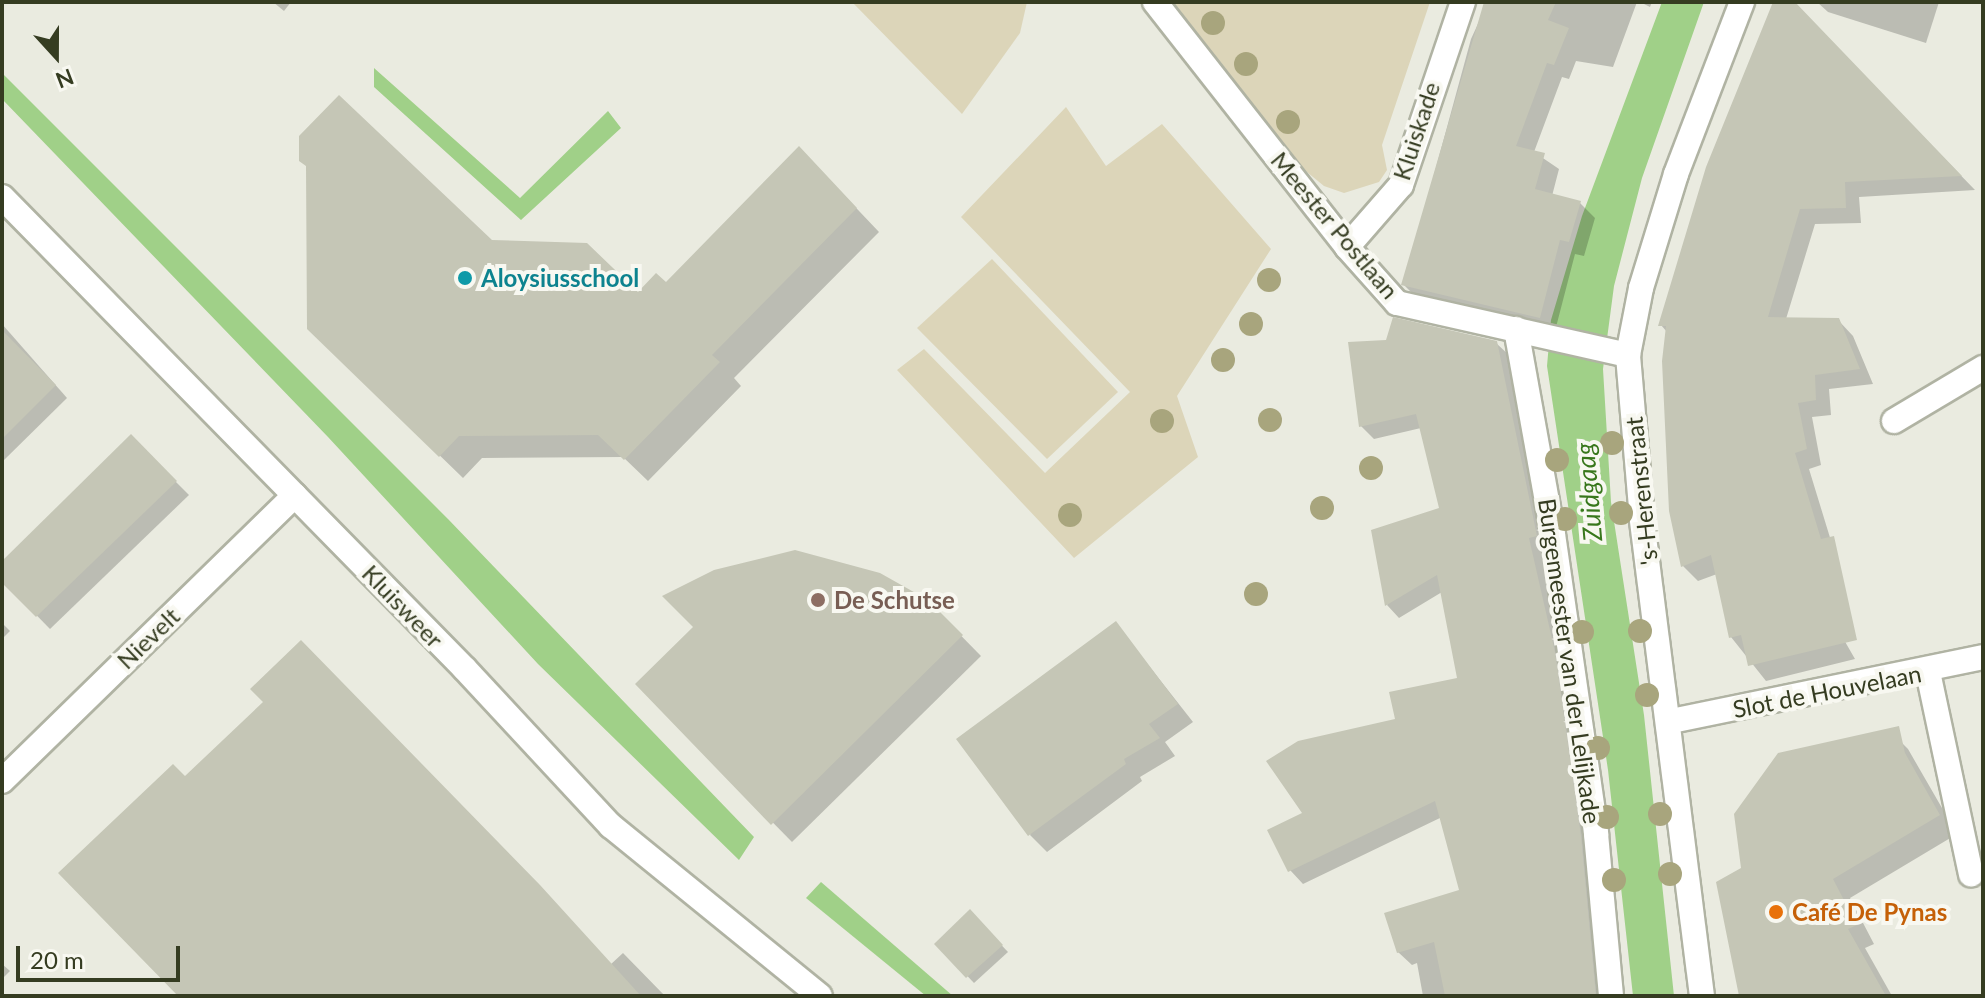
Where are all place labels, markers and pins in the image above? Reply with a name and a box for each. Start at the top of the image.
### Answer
place label: Aloysiusschool [481,264,639,292]
marker: Aloysiusschool [456,269,474,287]
place label: De Schutse [834,586,955,614]
marker: De Schutse [809,591,827,609]
place label: Café De Pynas [1792,898,1947,926]
marker: Café De Pynas [1767,903,1785,921]

